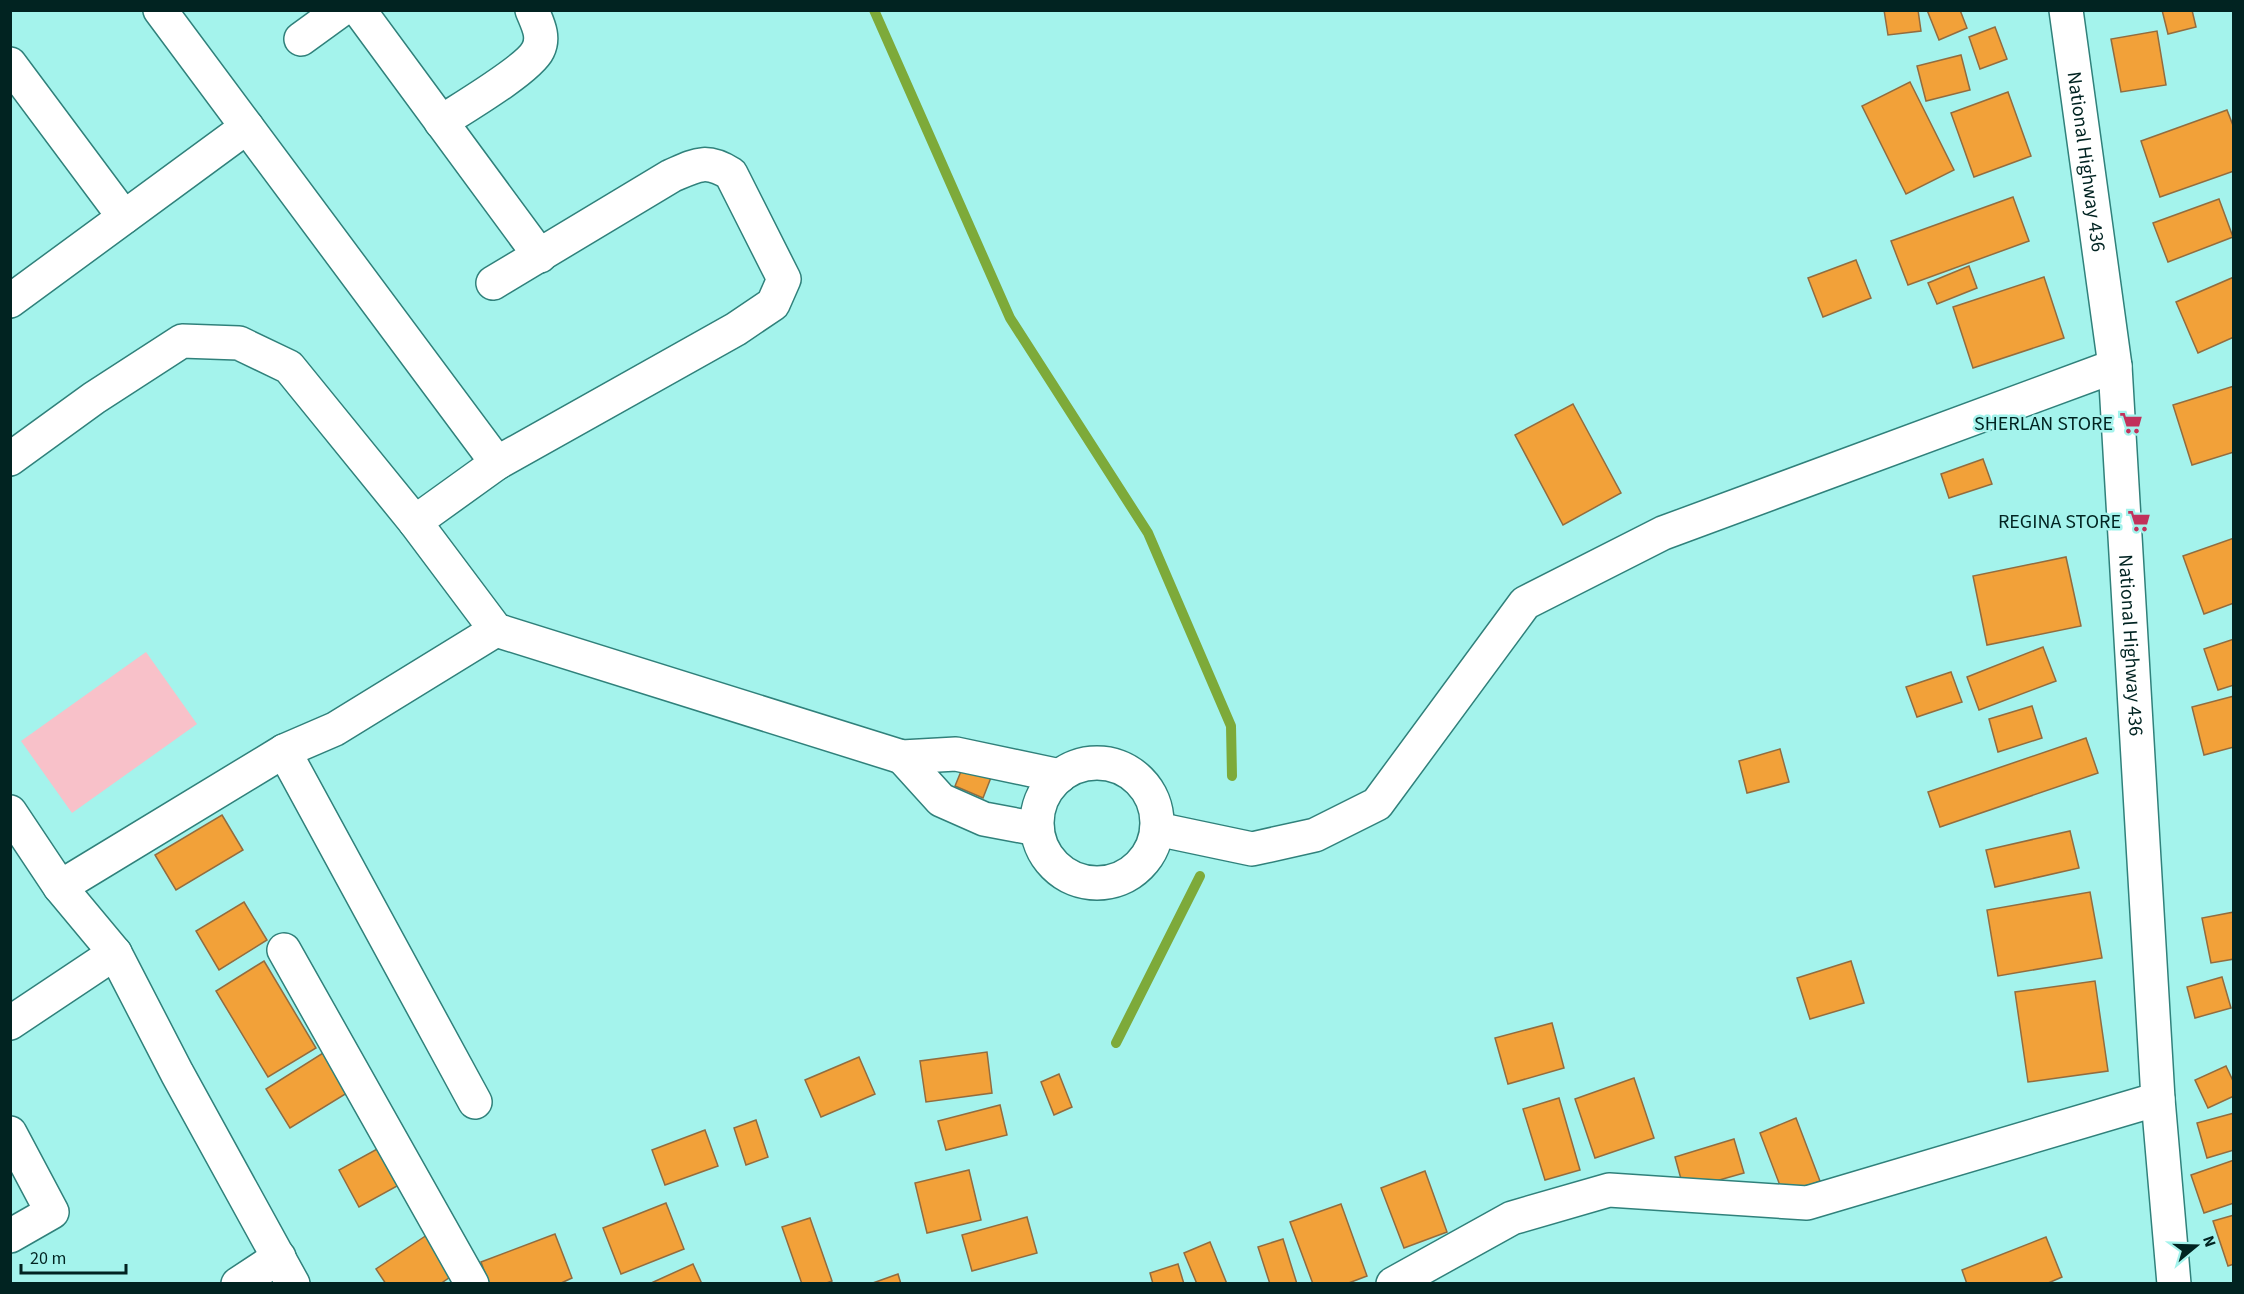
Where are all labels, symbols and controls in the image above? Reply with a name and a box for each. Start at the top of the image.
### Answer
street label: National Highway 436 [2060,70,2112,254]
place label: SHERLAN STORE [1974,410,2113,438]
supermarket icon: SHERLAN STORE [2118,410,2144,436]
place label: REGINA STORE [1998,508,2121,536]
supermarket icon: REGINA STORE [2126,508,2152,534]
street label: National Highway 436 [2111,554,2150,737]
north arrow [2166,1216,2226,1276]
text: N [2197,1233,2221,1250]
scale bar [21,1237,126,1275]
text: 20 m [30,1246,66,1271]

